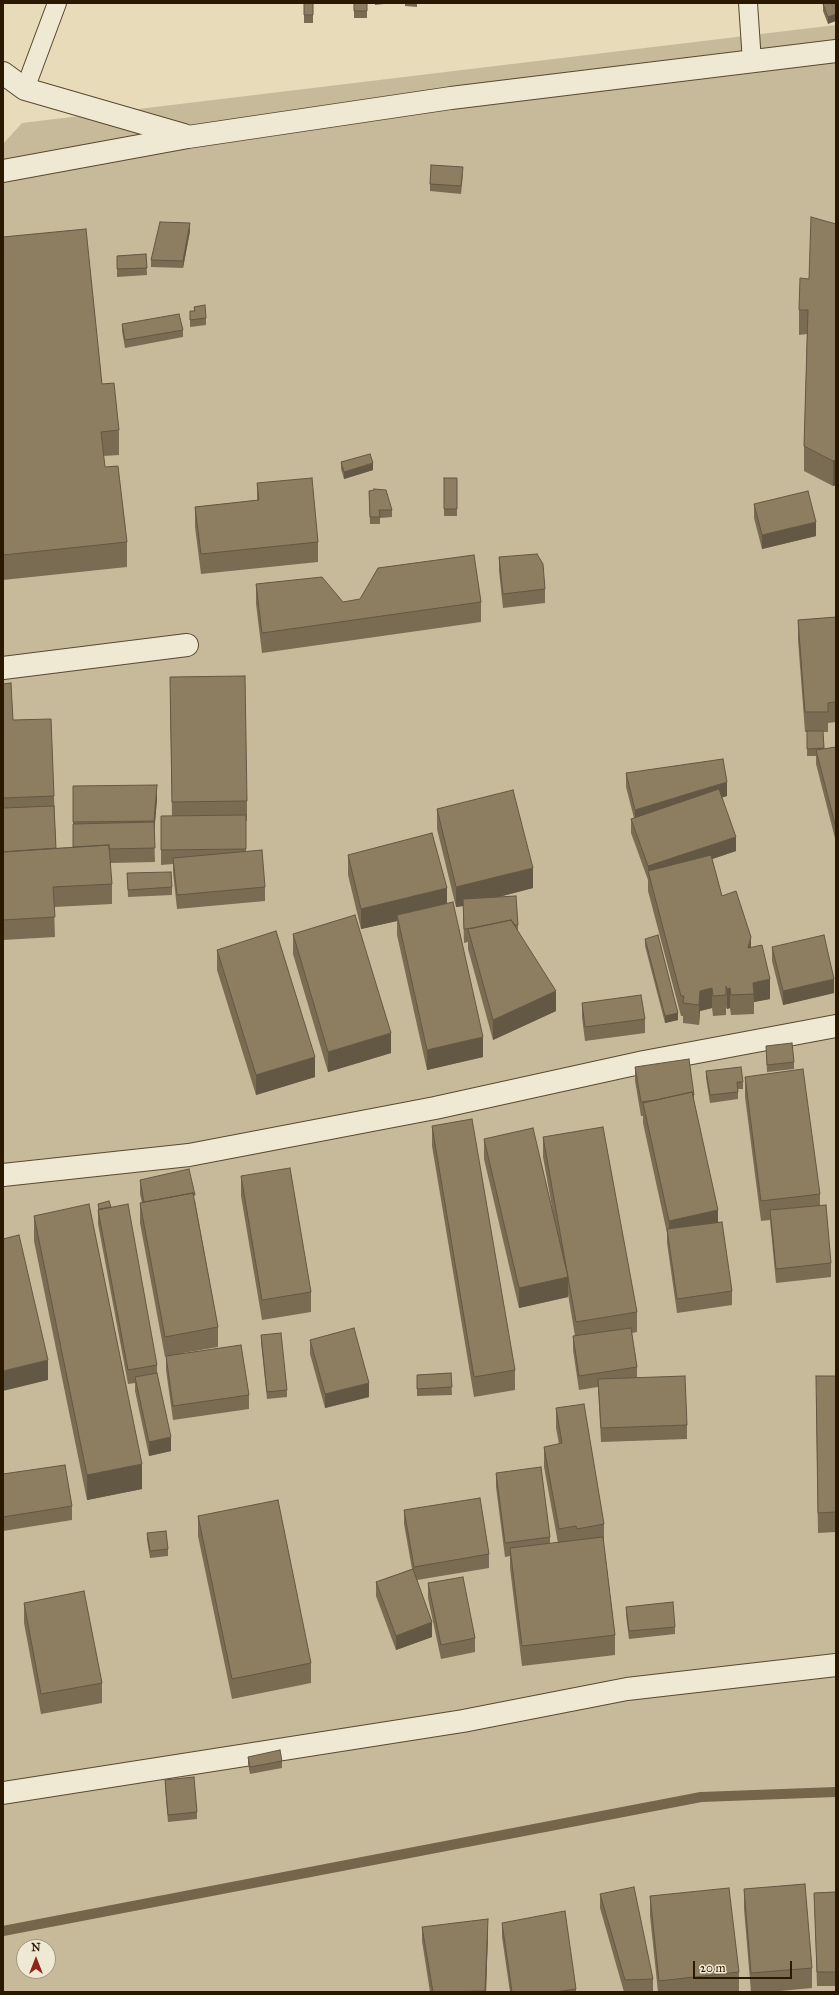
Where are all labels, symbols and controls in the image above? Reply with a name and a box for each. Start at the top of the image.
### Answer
north arrow [16,1939,56,1979]
text: N [31,1941,41,1954]
scale bar [695,1953,794,1979]
text: 20 m [700,1961,726,1975]

